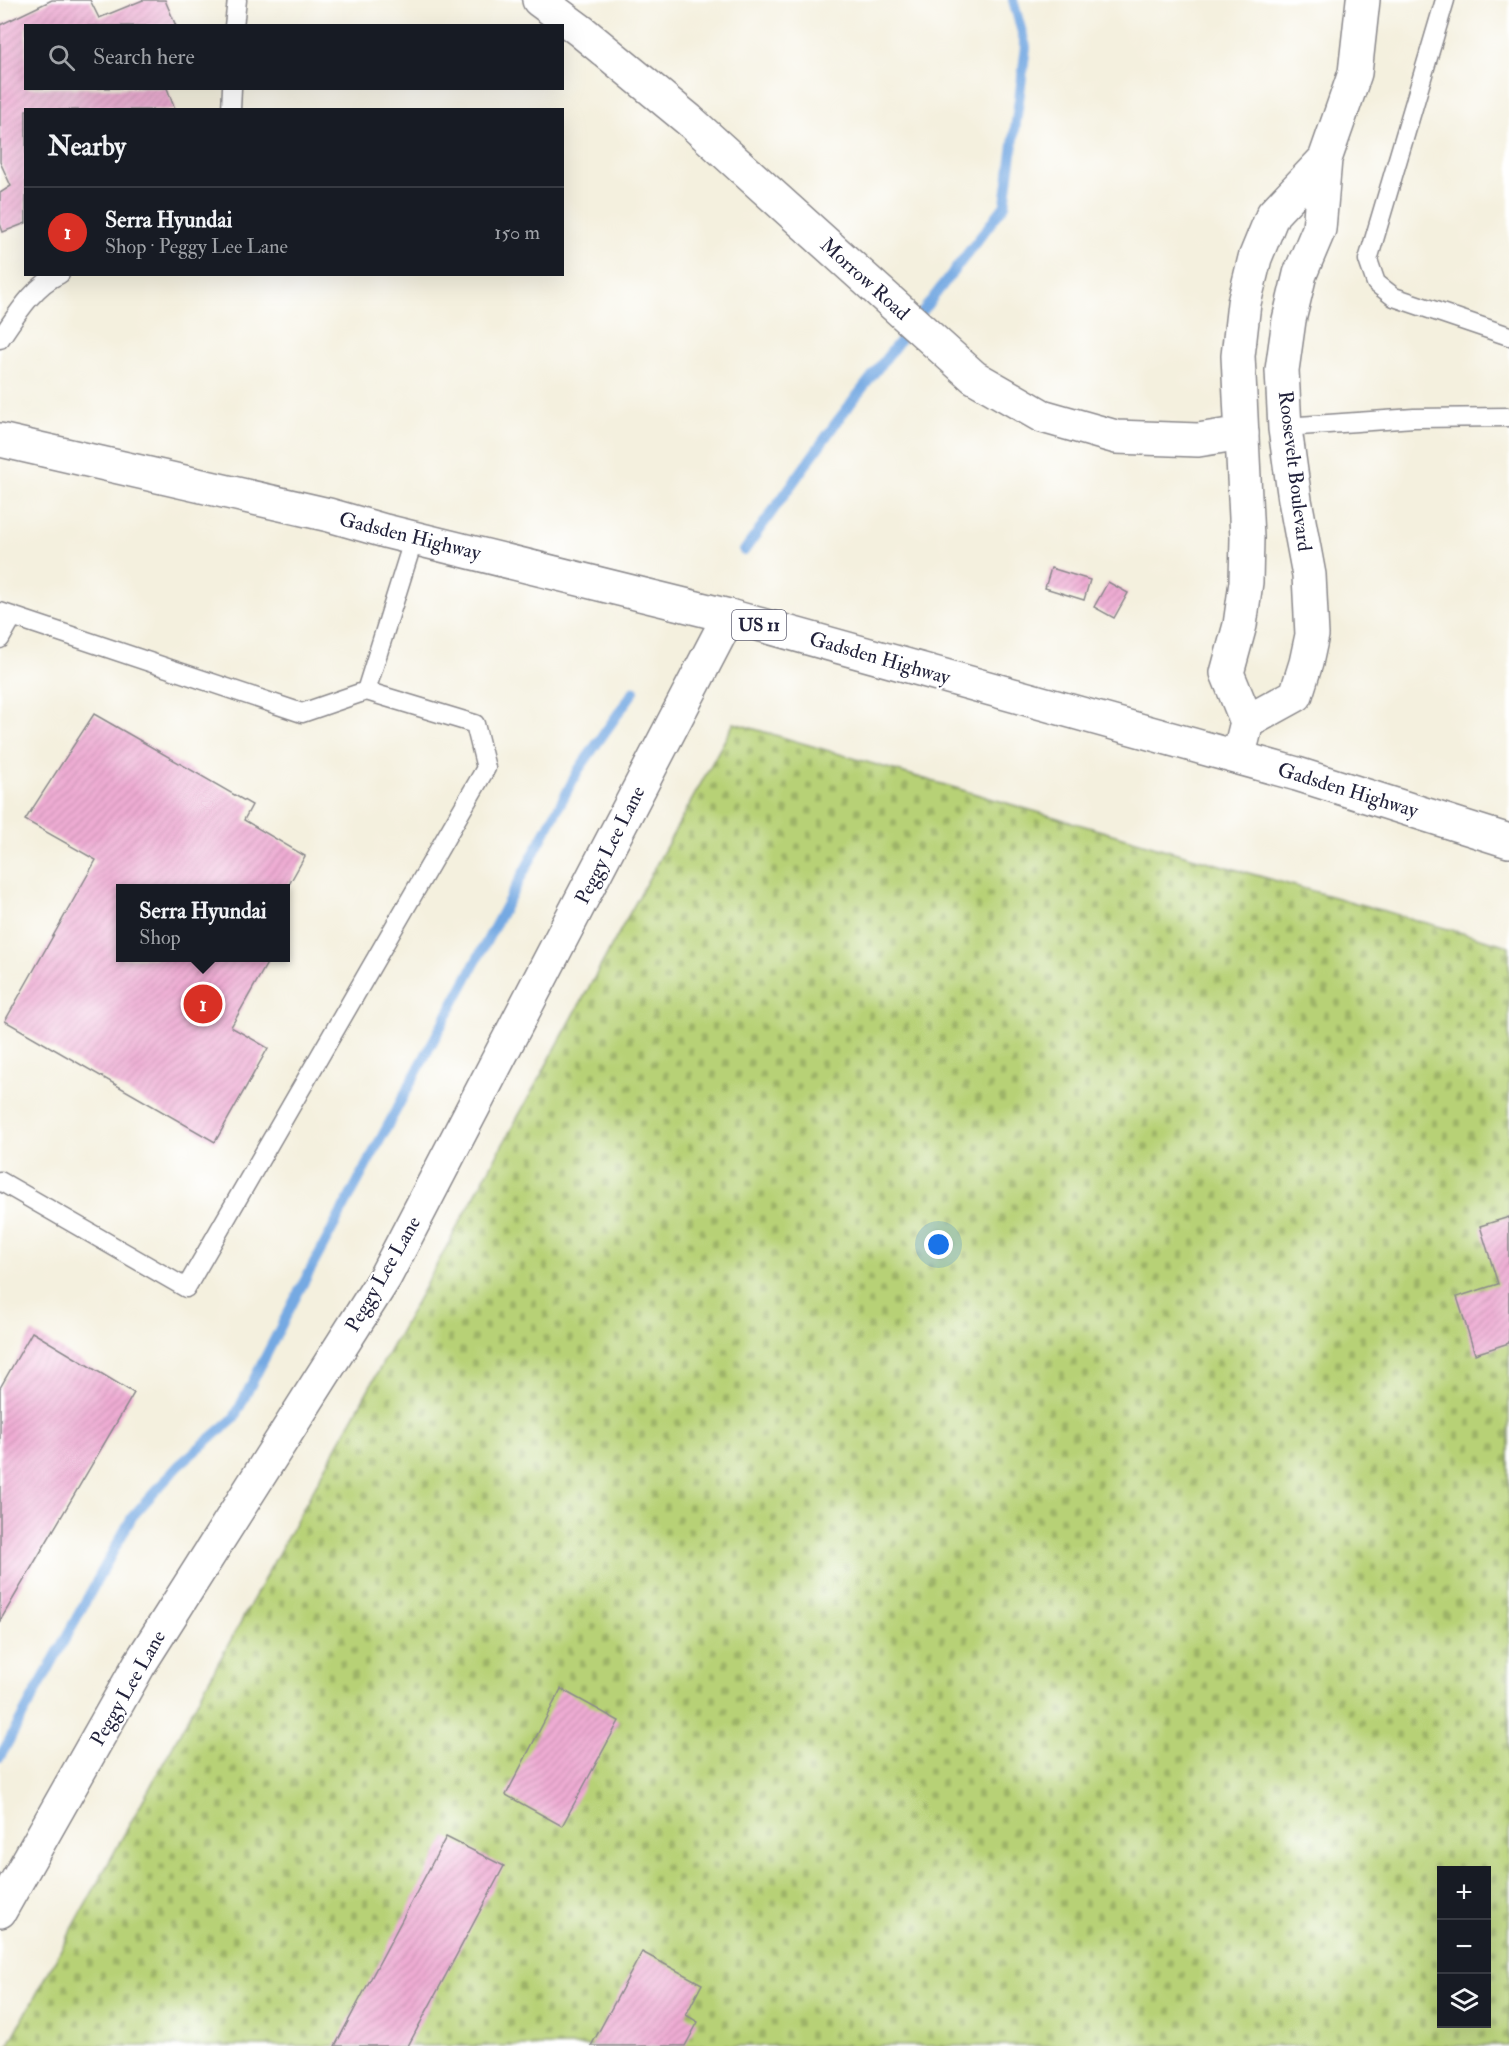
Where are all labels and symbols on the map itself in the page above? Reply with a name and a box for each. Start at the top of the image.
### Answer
street label: Morrow Road [815,232,915,326]
street label: Roosevelt Boulevard [1273,389,1317,553]
street label: Gadsden Highway [336,506,485,566]
road number: US 11 [732,610,786,640]
street label: Gadsden Highway [807,626,954,690]
street label: Gadsden Highway [1275,757,1422,824]
street label: Peggy Lee Lane [570,782,650,908]
pin: 1 [184,982,222,1026]
street label: Peggy Lee Lane [340,1212,426,1336]
your location [924,1230,953,1259]
street label: Peggy Lee Lane [85,1626,171,1750]

